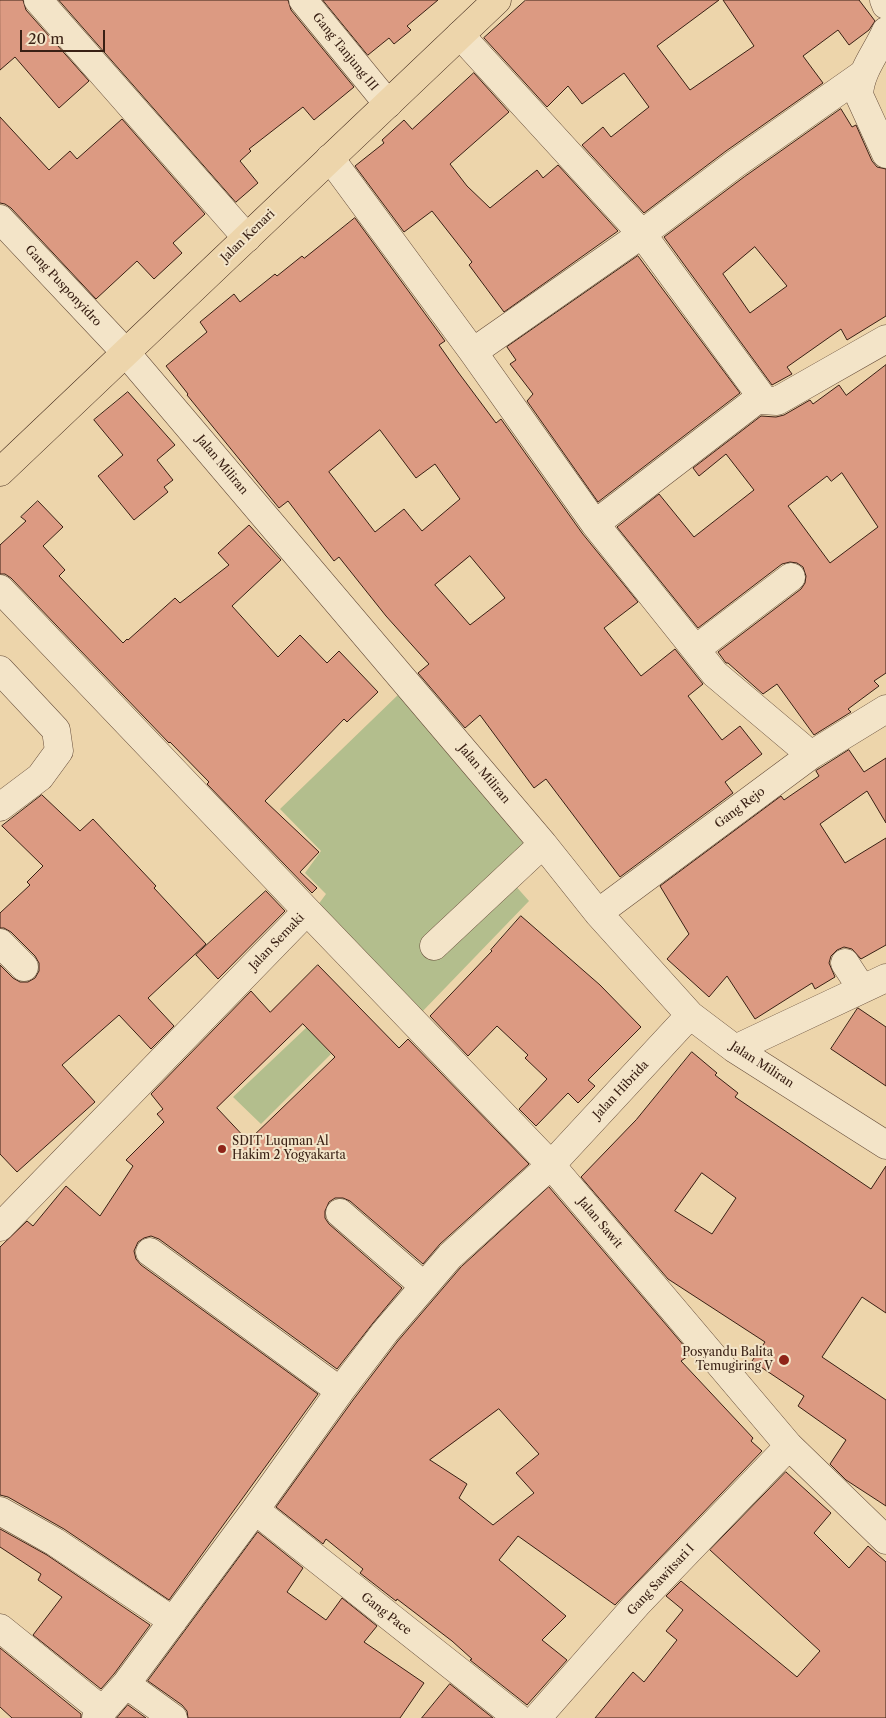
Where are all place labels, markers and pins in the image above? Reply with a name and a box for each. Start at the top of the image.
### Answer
place label: SDIT Luqman Al Hakim 2 Yogyakarta [232,1135,346,1163]
marker: SDIT Luqman Al Hakim 2 Yogyakarta [216,1143,228,1155]
place label: Posyandu Balita Temugiring V [682,1346,773,1374]
marker: Posyandu Balita Temugiring V [777,1353,791,1367]

